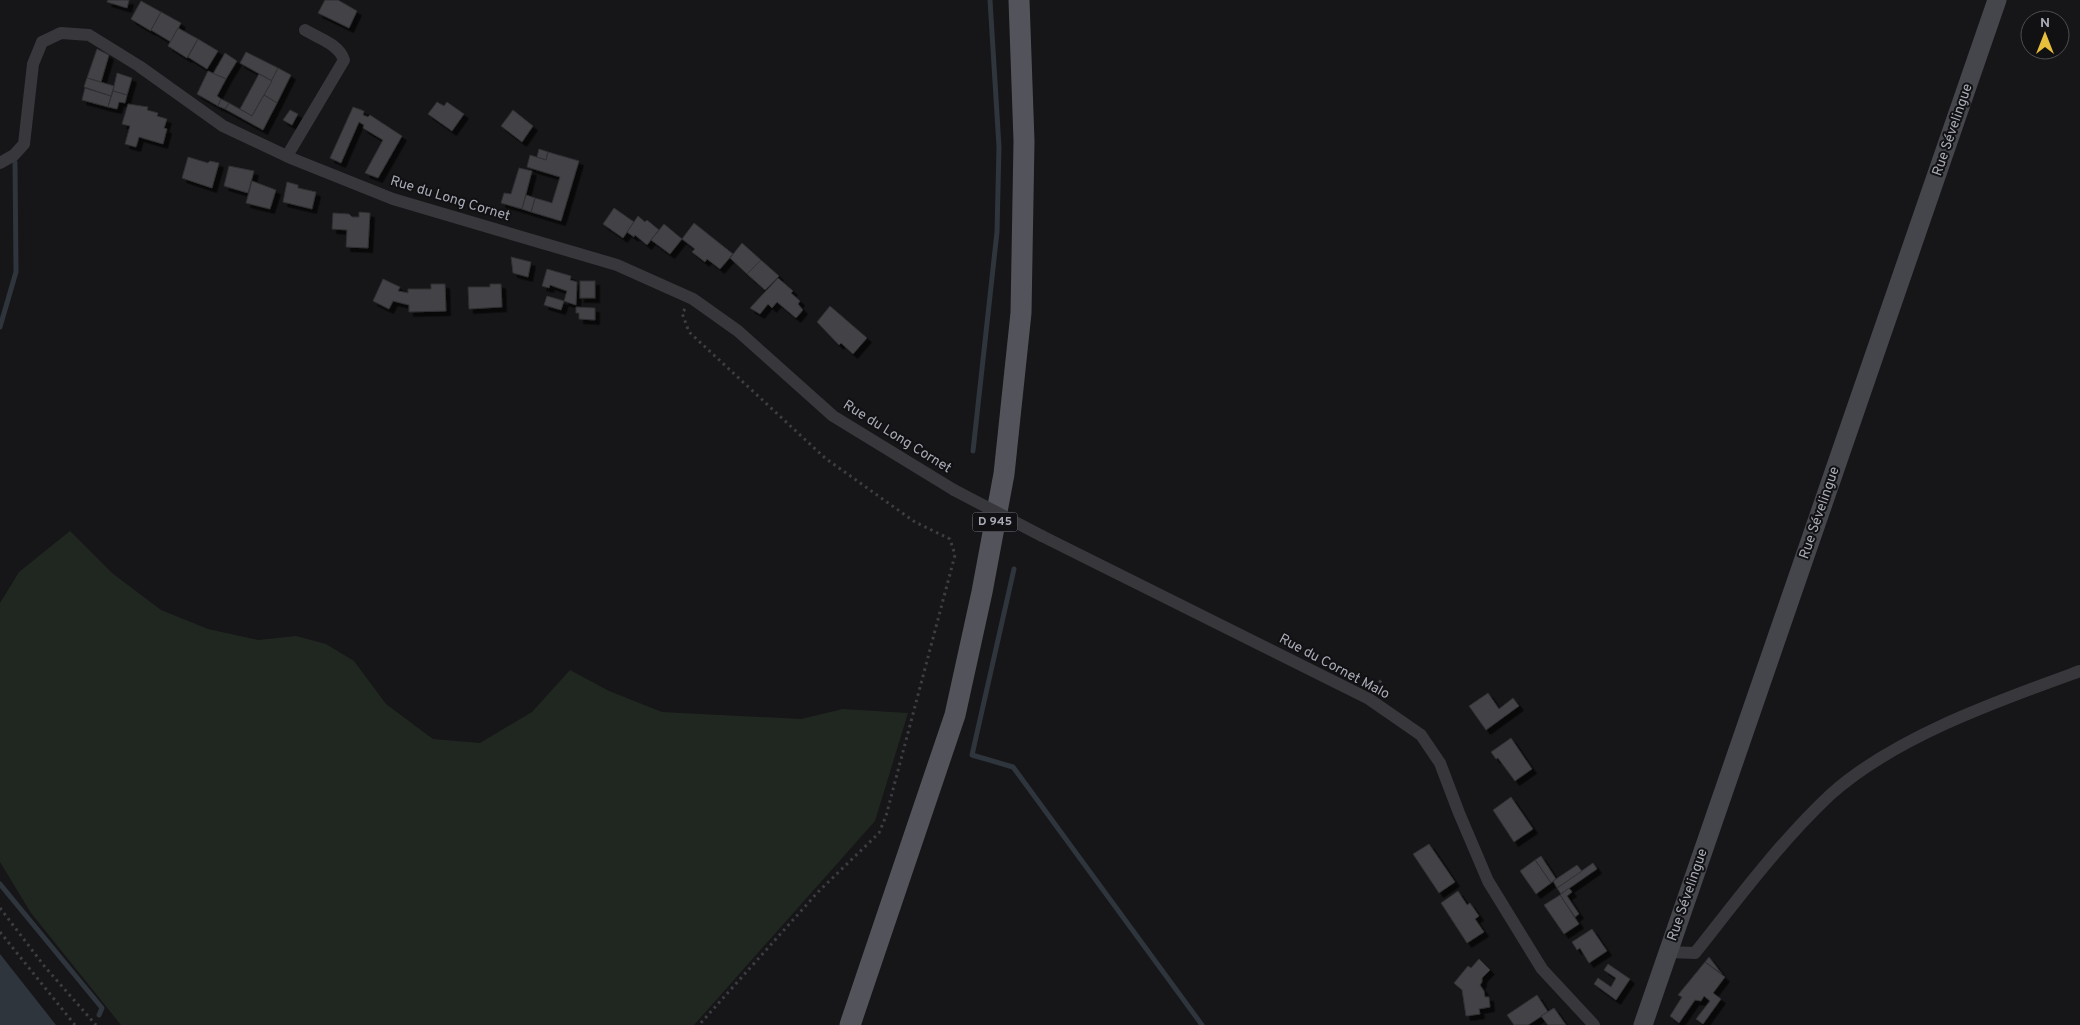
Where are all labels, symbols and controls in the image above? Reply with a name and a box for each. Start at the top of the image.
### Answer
north arrow [2020,10,2070,60]
text: N [2040,15,2050,32]
street label: Rue Sévelingue [1929,82,1977,178]
street label: Rue du Long Cornet [388,173,512,225]
street label: Rue du Long Cornet [840,397,954,477]
street label: Rue Sévelingue [1796,465,1844,561]
road number: D 945 [972,512,1018,532]
street label: Rue du Cornet Malo [1276,631,1392,703]
street label: Rue Sévelingue [1664,847,1712,943]

